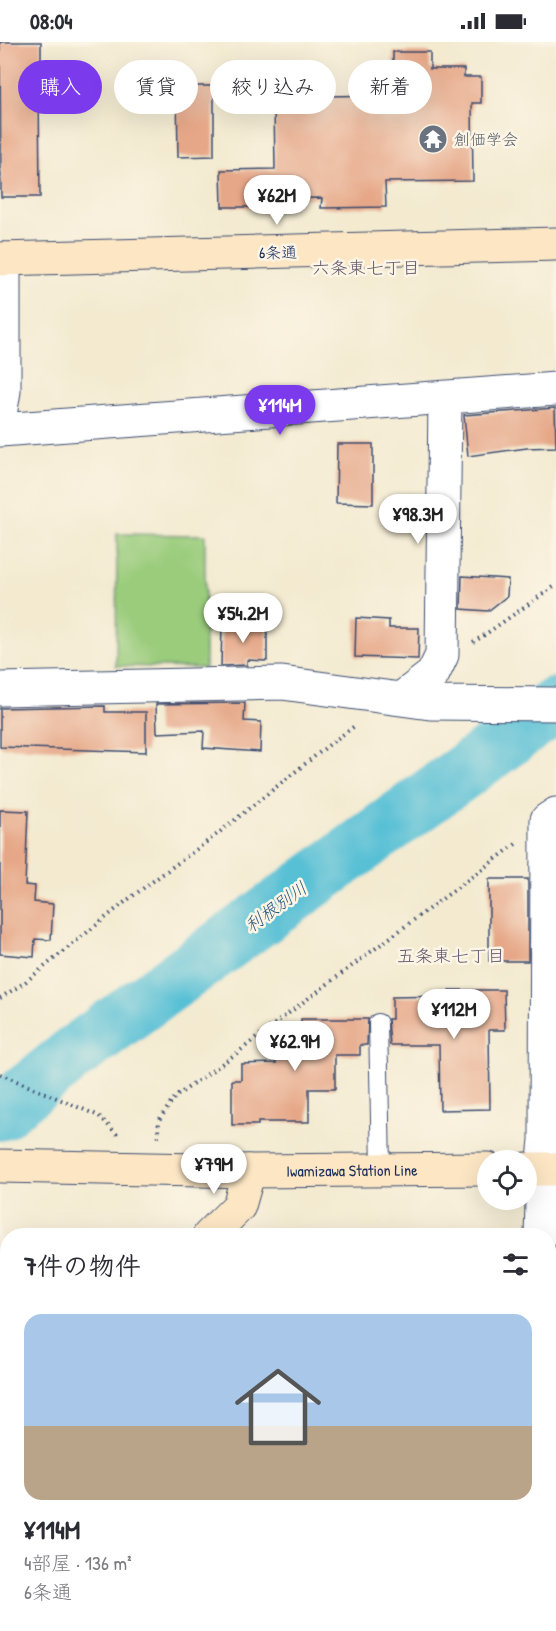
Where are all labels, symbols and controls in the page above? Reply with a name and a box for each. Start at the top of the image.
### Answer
text: 08:04 [30,6,73,36]
chip: 購入 [18,60,102,114]
chip: 賃貸 [114,60,198,114]
chip: 絞り込み [210,60,336,114]
chip: 新着 [348,60,432,114]
temple icon: 創価学会 [417,123,449,155]
place label: 創価学会 [454,128,518,150]
pin: ¥62M [241,175,313,226]
text: ¥62M [258,181,296,208]
street label: 6条通 [259,241,297,263]
district label: 六条東七丁目 [312,255,420,280]
pin: ¥114M [238,385,322,436]
text: ¥114M [258,391,302,418]
pin: ¥98.3M [369,494,467,545]
text: ¥98.3M [393,500,443,527]
pin: ¥54.2M [194,593,292,644]
text: ¥54.2M [218,599,268,626]
water label: 利根別川 [239,875,312,938]
district label: 五条東七丁目 [397,943,505,968]
pin: ¥112M [412,989,496,1040]
text: ¥112M [431,995,477,1022]
pin: ¥62.9M [246,1021,344,1072]
text: ¥62.9M [270,1027,320,1054]
pin: ¥79M [178,1144,250,1195]
text: ¥79M [195,1150,233,1177]
map controls [477,1150,537,1210]
button: locate [477,1150,537,1210]
street label: Iwamizawa Station Line [286,1159,418,1182]
text: 7件の物件 [24,1248,141,1283]
icon: filters [499,1248,532,1281]
icon: home [224,1353,332,1461]
text: ¥114M [24,1512,80,1547]
text: 4部屋 · 136 m² [24,1549,132,1576]
text: 6条通 [24,1578,72,1605]

